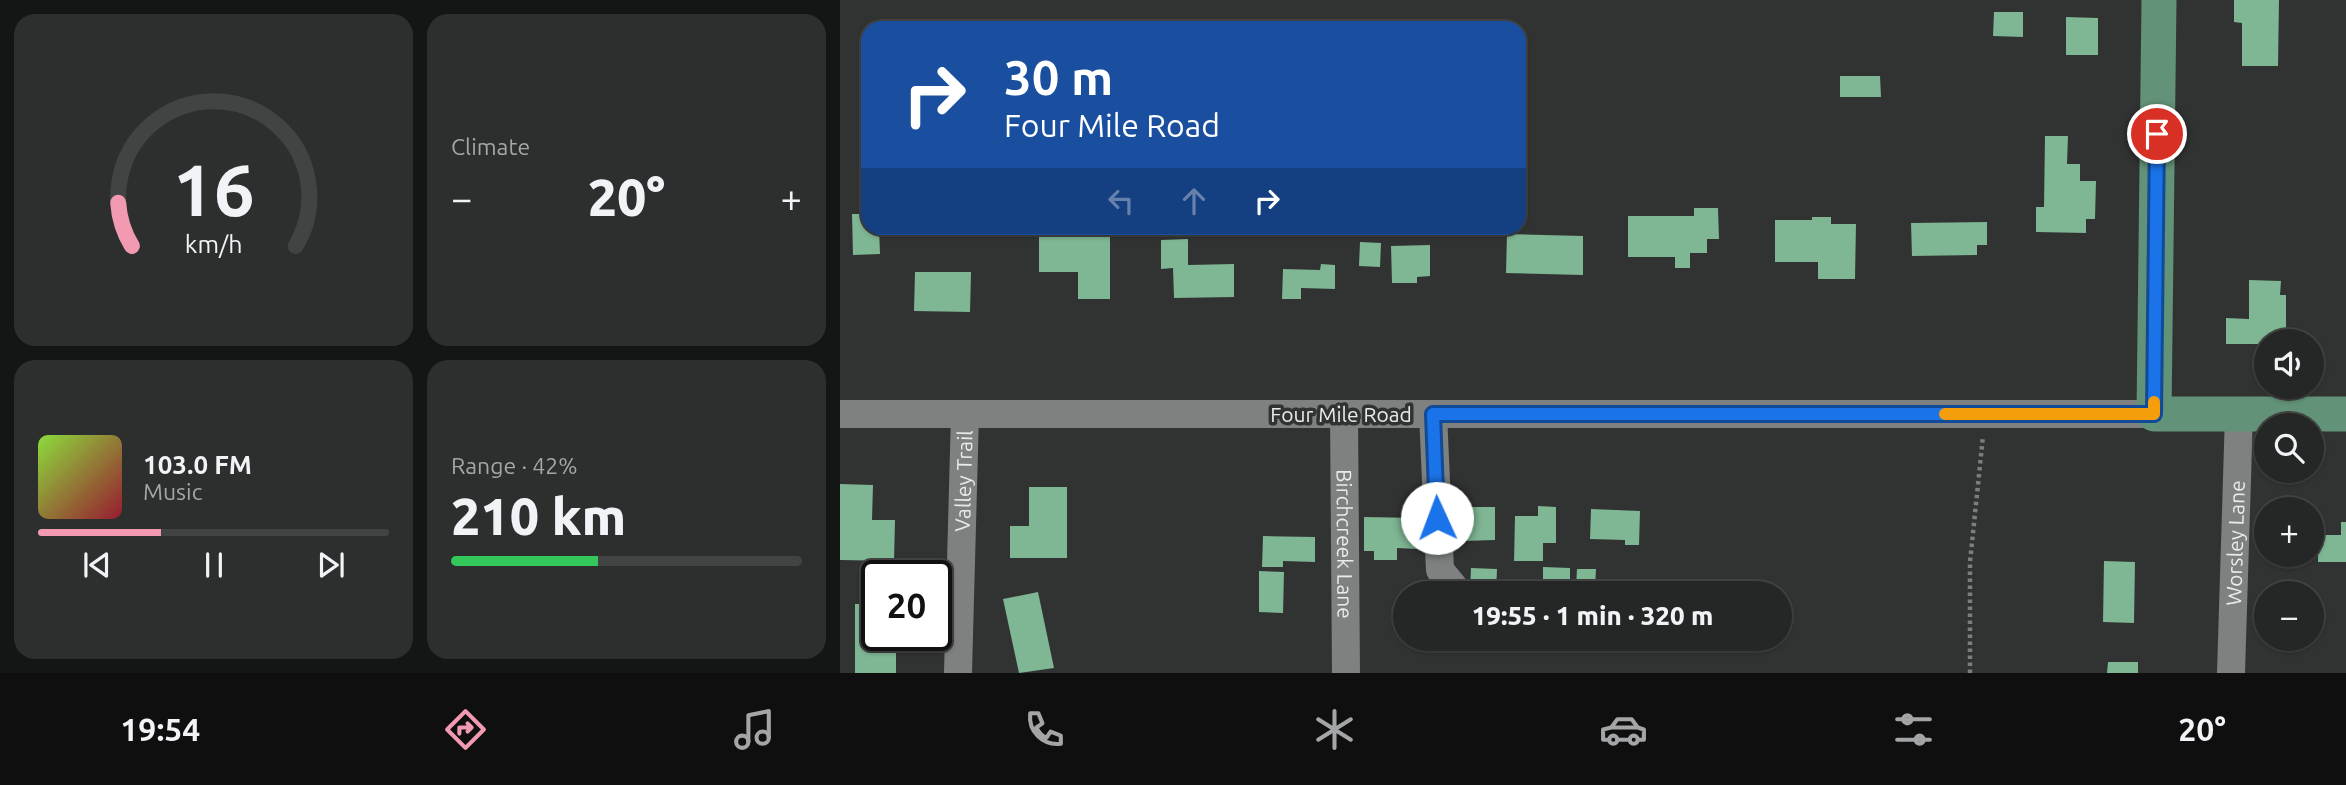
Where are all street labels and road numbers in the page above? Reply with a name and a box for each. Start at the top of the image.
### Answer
street label: Four Mile Road [1270,402,1412,426]
street label: Valley Trail [950,430,977,532]
street label: Birchcreek Lane [1332,469,1358,619]
street label: Worsley Lane [2221,480,2249,606]

